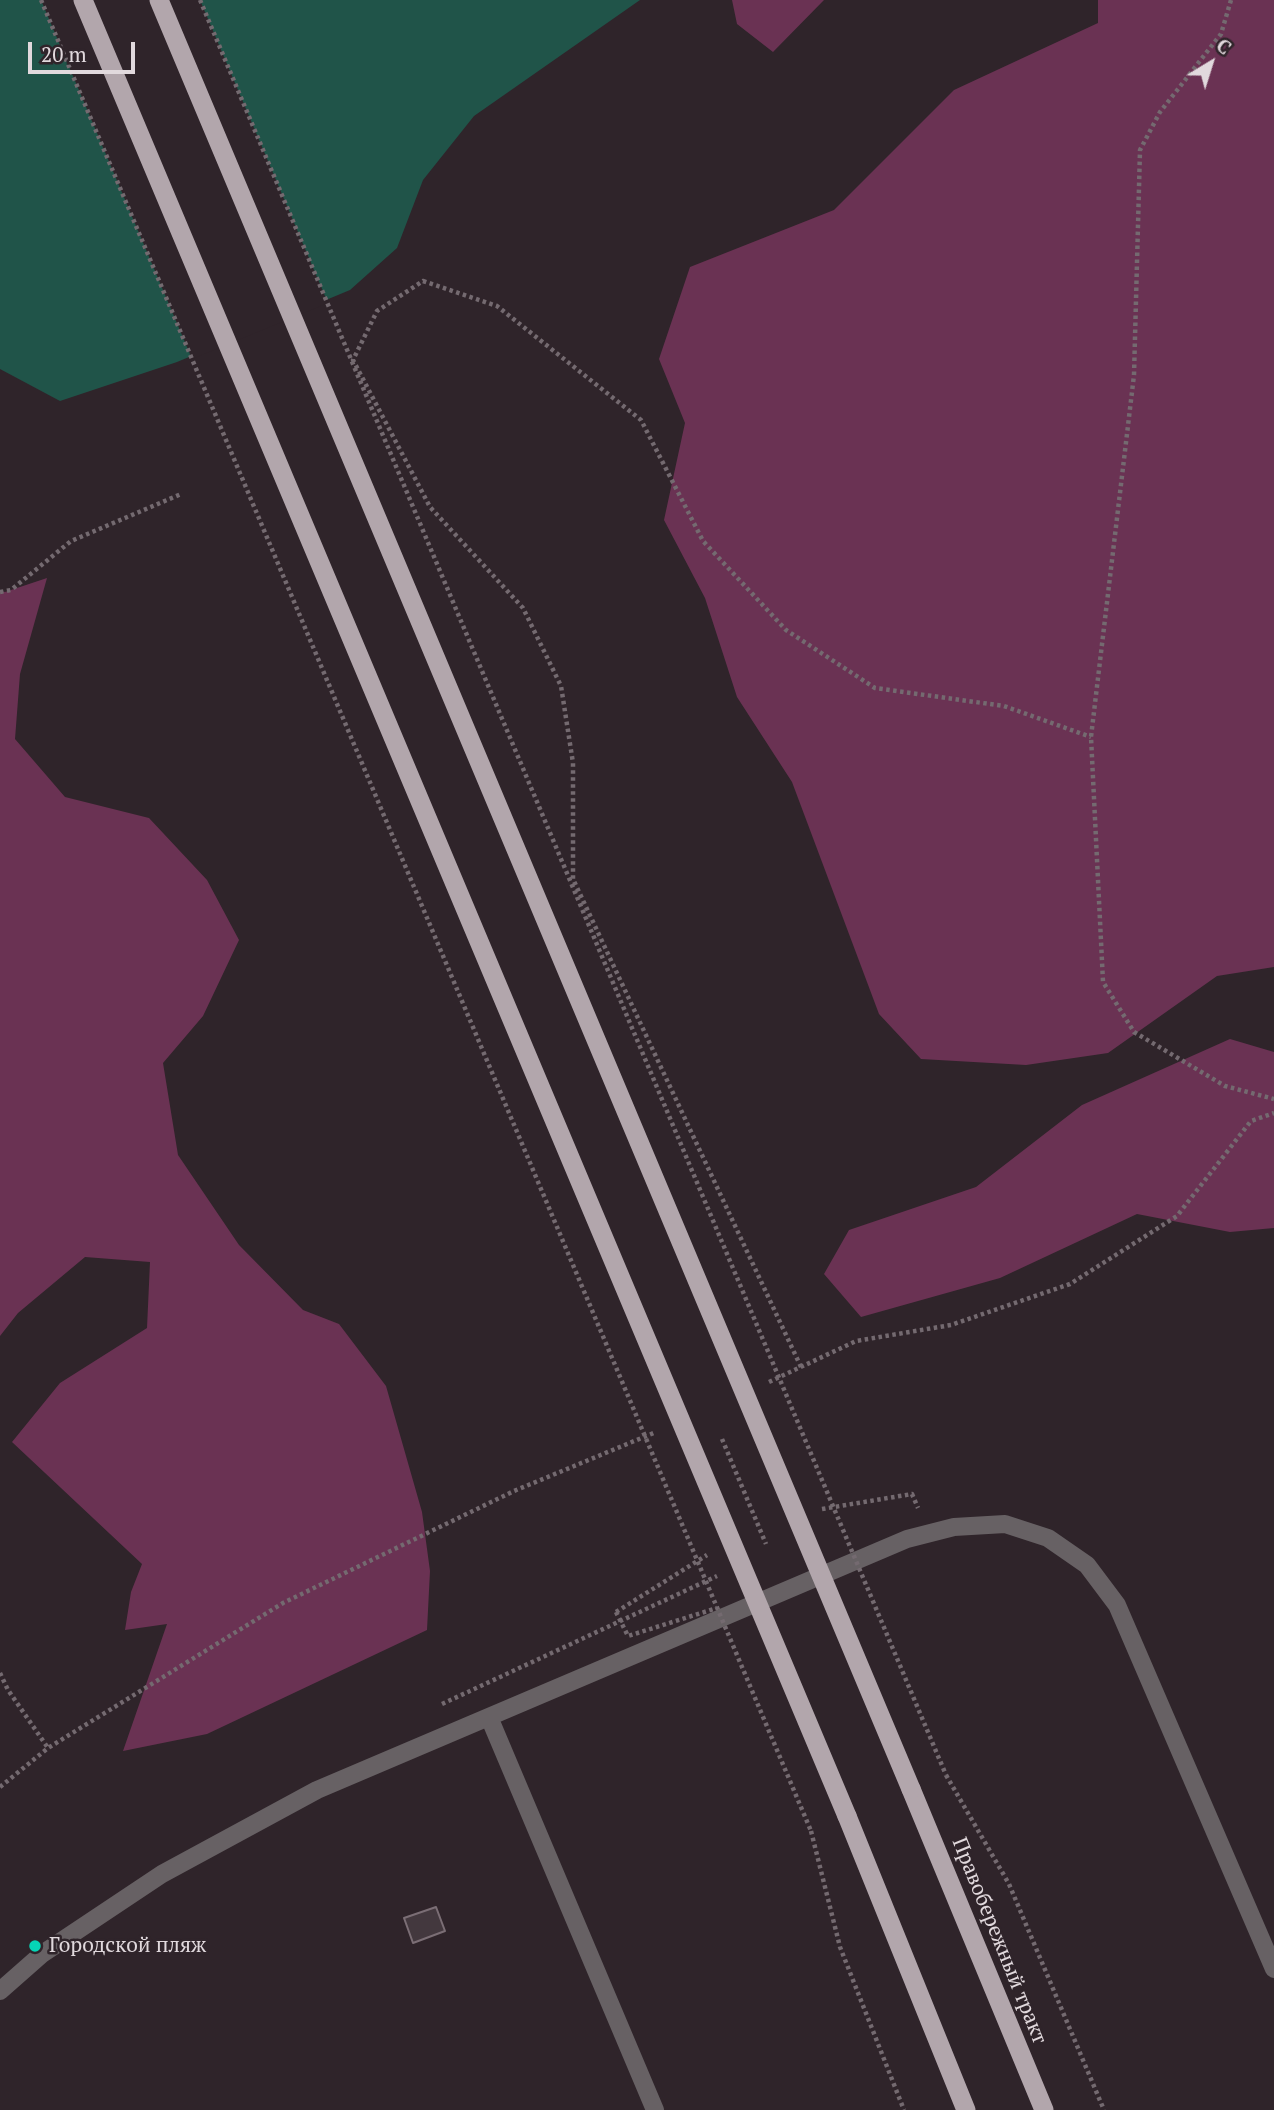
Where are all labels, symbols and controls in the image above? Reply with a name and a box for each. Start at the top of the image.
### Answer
scale bar [32,28,138,72]
north arrow [1176,28,1246,98]
text: С [1212,32,1237,60]
text: 20 m [41,40,87,68]
street label: Правобережный тракт [946,1834,1052,2048]
place label: Городской пляж [49,1933,206,1959]
marker: Городской пляж [27,1938,43,1954]

